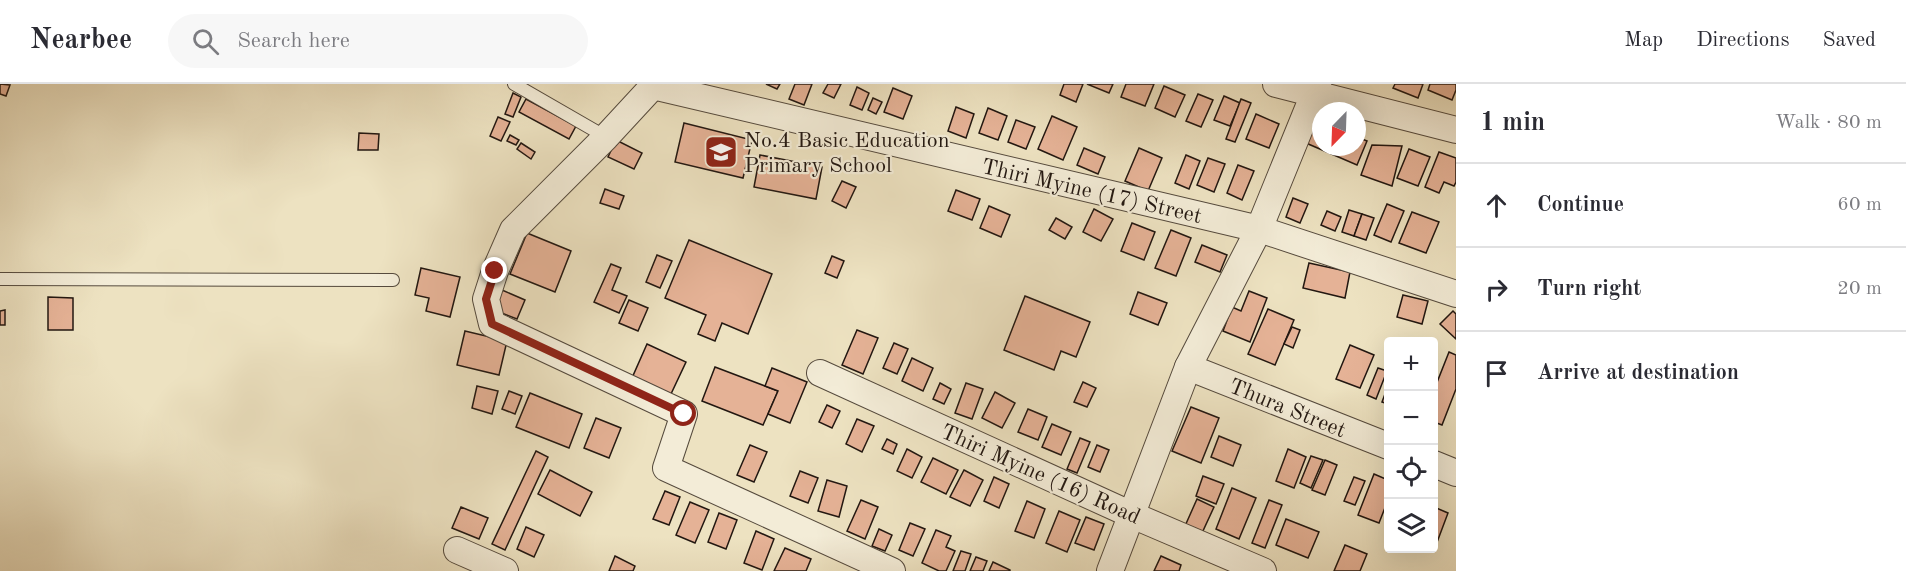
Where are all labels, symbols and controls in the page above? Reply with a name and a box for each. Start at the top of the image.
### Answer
search box [168,14,588,68]
icon: search [189,25,222,58]
text: Nearbee [30,27,132,55]
text: Search here [237,30,350,52]
text: Map [1624,30,1663,51]
text: Directions [1696,30,1790,51]
text: Saved [1823,30,1876,51]
north arrow [1312,102,1366,156]
text: 1 min [1480,110,1545,136]
text: Walk · 80 m [1775,113,1882,133]
place label: No.4 Basic Education Primary School [744,130,950,177]
school or university icon: No.4 Basic Education Primary School [703,134,739,170]
street label: Thiri Myine (17) Street [979,156,1204,228]
icon: ahead [1480,189,1513,222]
text: Continue [1537,194,1624,216]
text: 60 m [1837,195,1882,215]
route end [481,257,507,283]
icon: right [1480,273,1513,306]
text: Turn right [1537,278,1641,300]
text: 20 m [1837,279,1882,299]
map controls [1384,337,1438,553]
button: + [1384,337,1438,391]
icon: arrive [1480,357,1513,390]
text: Arrive at destination [1537,362,1739,384]
street label: Thura Street [1226,375,1349,442]
button: − [1384,391,1438,445]
route start [670,400,696,426]
street label: Thiri Myine (16) Road [937,421,1143,529]
button: locate [1384,445,1438,499]
button: layers [1384,499,1438,553]

